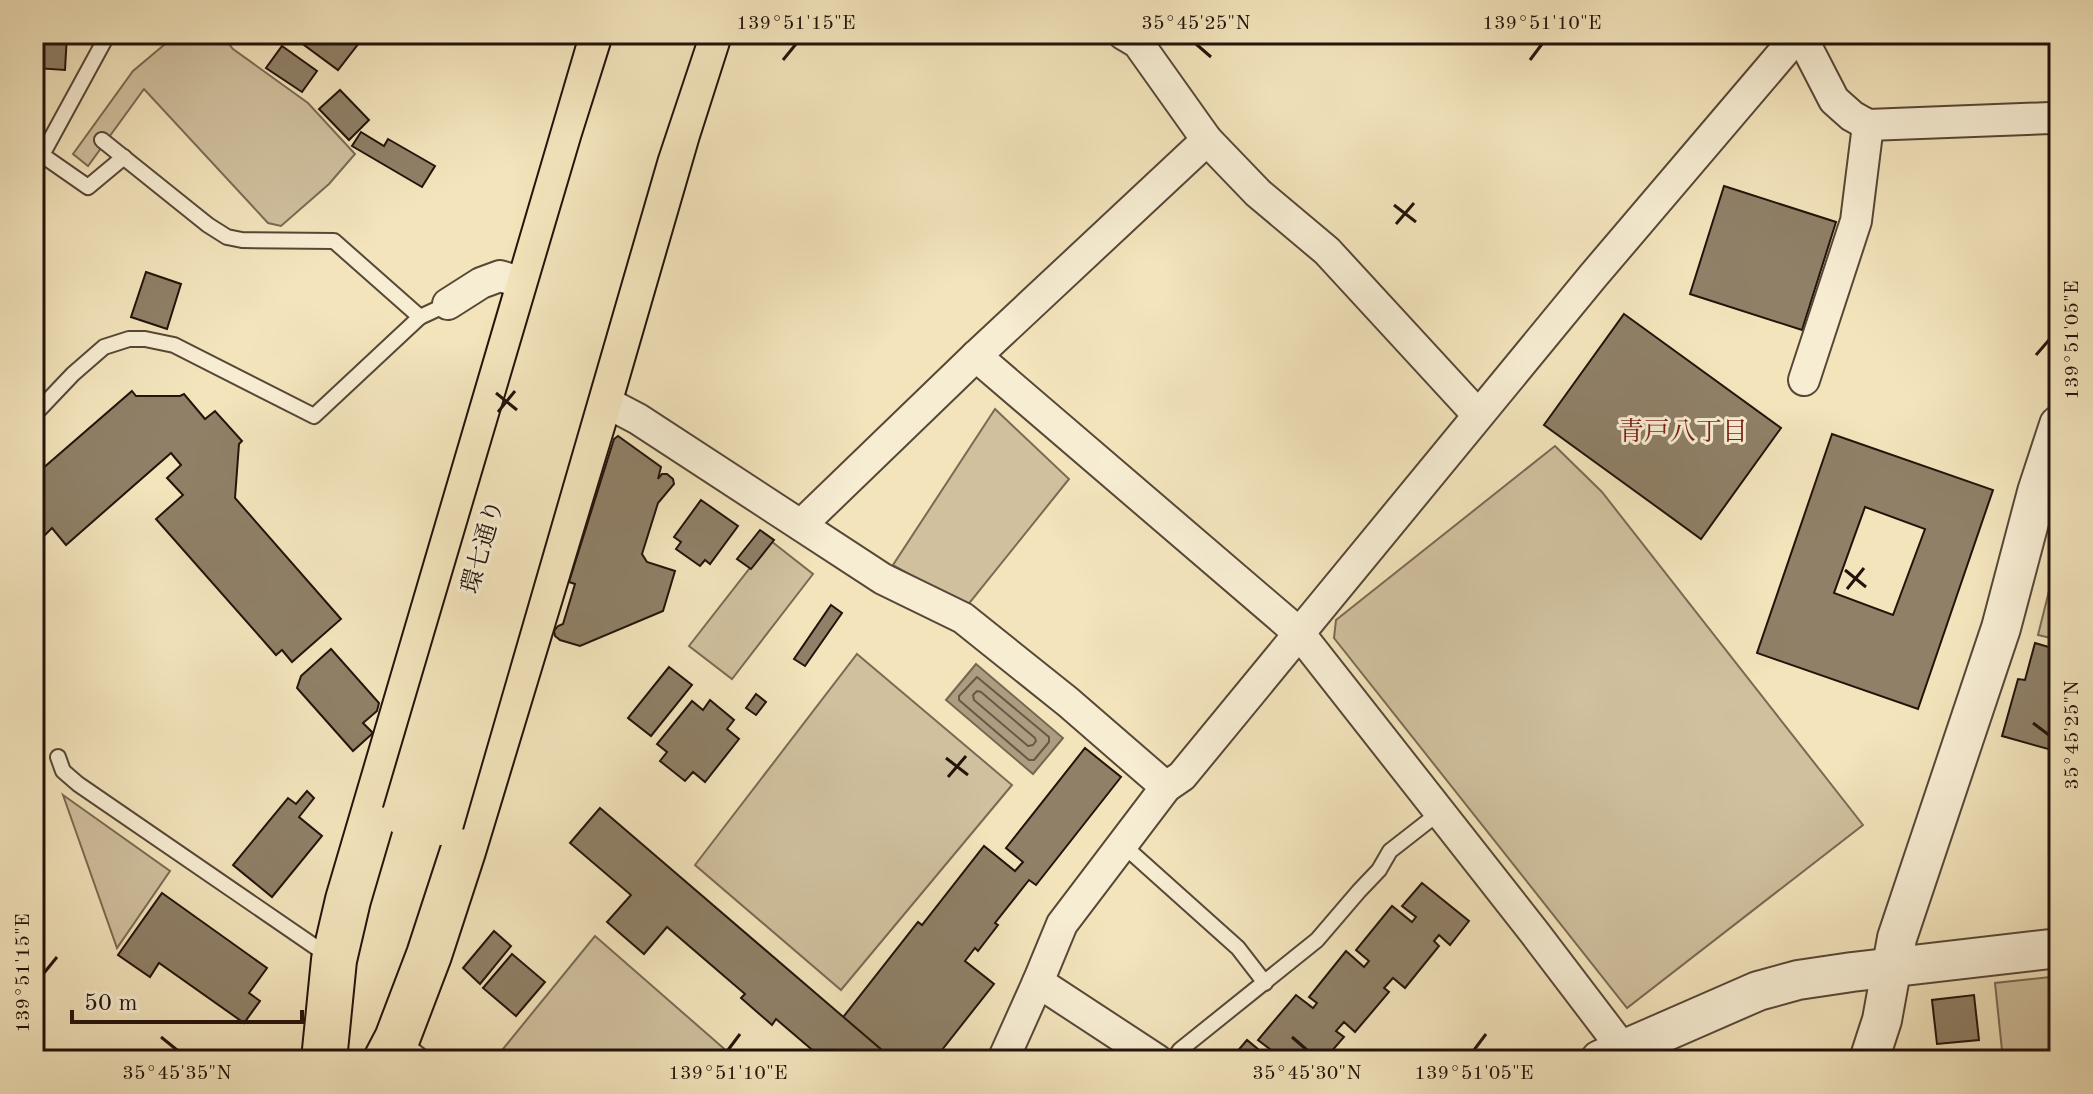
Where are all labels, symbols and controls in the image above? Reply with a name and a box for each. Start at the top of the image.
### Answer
text: 139°51'15"E [736,14,856,34]
text: 35°45'25"N [1141,14,1251,34]
text: 139°51'10"E [1482,14,1602,34]
text: 139°51'05"E [2063,280,2083,400]
district label: 青戸八丁目 [1618,418,1748,446]
street label: 環七通り [457,497,509,596]
text: 35°45'25"N [2063,680,2083,790]
text: 139°51'15"E [14,913,34,1033]
scale bar [72,974,302,1024]
text: 50 m [84,992,138,1016]
text: 35°45'35"N [122,1064,232,1084]
text: 139°51'10"E [668,1064,788,1084]
text: 35°45'30"N [1252,1064,1362,1084]
text: 139°51'05"E [1414,1064,1534,1084]

